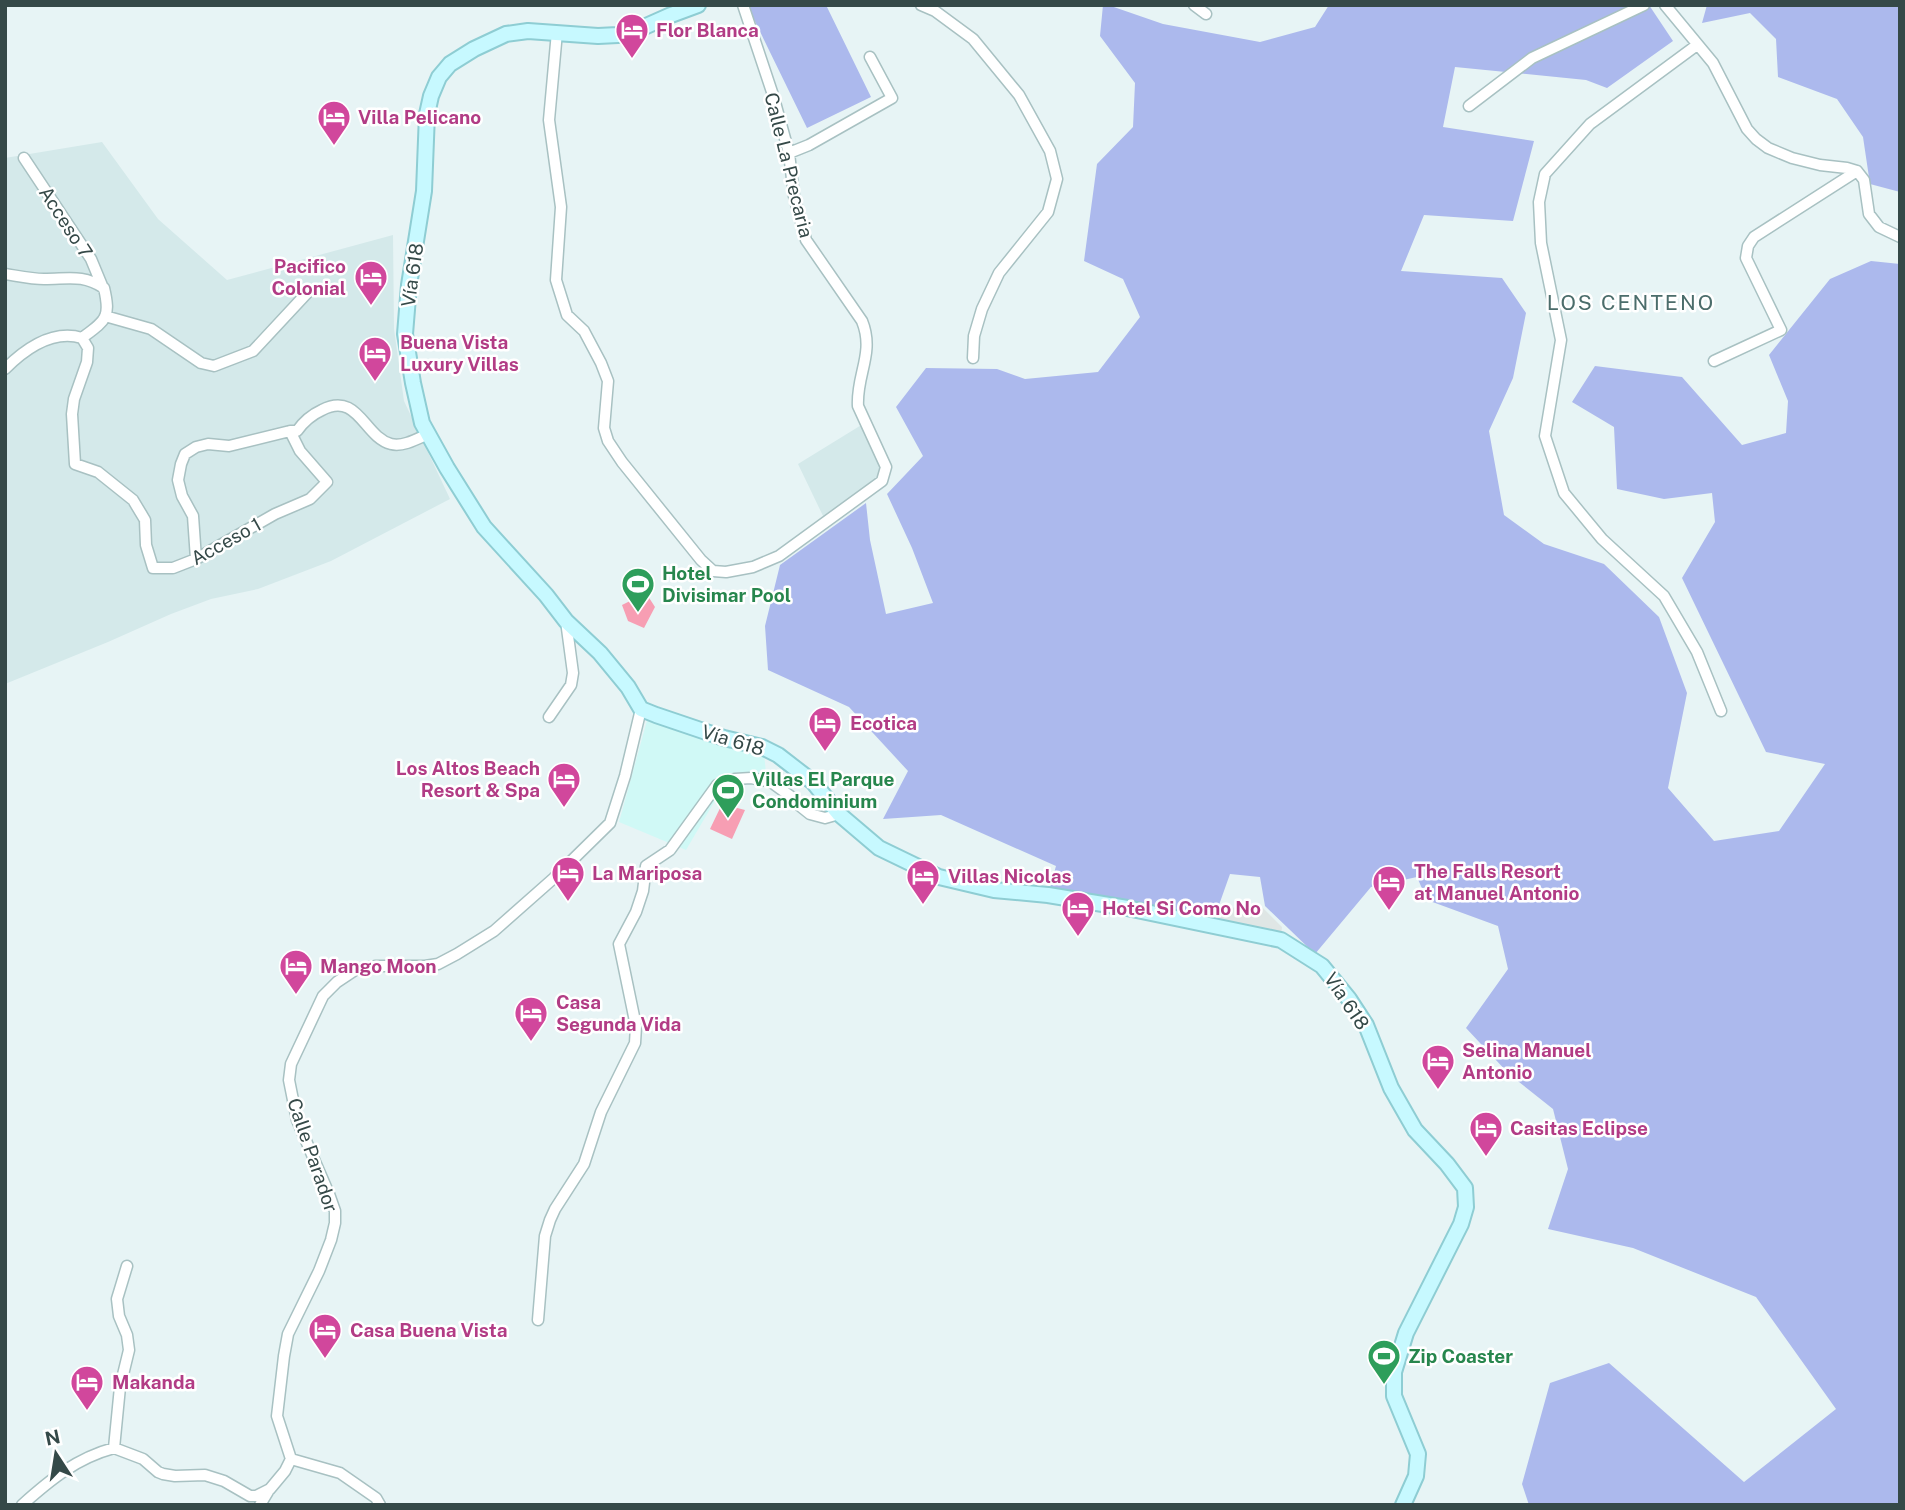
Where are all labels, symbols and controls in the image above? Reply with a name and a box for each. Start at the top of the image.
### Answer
hotel icon: Flor Blanca [613,11,651,60]
place label: Flor Blanca [656,19,759,41]
street label: Calle La Precaria [760,90,818,240]
hotel icon: Villa Pelicano [315,98,353,147]
place label: Villa Pelicano [358,106,481,128]
street label: Acceso 7 [35,182,97,262]
street label: Vía 618 [397,242,427,308]
place label: Pacifico Colonial [271,255,346,299]
hotel icon: Pacifico Colonial [352,258,390,307]
district label: LOS CENTENO [1547,290,1715,315]
place label: Buena Vista Luxury Villas [400,331,519,375]
hotel icon: Buena Vista Luxury Villas [356,334,394,383]
street label: Acceso 1 [187,513,265,569]
place label: Hotel Divisimar Pool [662,562,791,606]
sports icon: Hotel Divisimar Pool [619,565,657,614]
hotel icon: Ecotica [806,704,844,753]
place label: Ecotica [850,712,917,734]
street label: Vía 618 [699,720,767,760]
place label: Los Altos Beach Resort & Spa [396,757,540,801]
hotel icon: Los Altos Beach Resort & Spa [545,760,583,809]
place label: Villas El Parque Condominium [752,768,894,812]
sports icon: Villas El Parque Condominium [709,771,747,820]
hotel icon: La Mariposa [549,854,587,903]
hotel icon: Villas Nicolas [904,857,942,906]
place label: The Falls Resort at Manuel Antonio [1414,860,1579,904]
place label: La Mariposa [592,862,702,884]
hotel icon: The Falls Resort at Manuel Antonio [1370,863,1408,912]
place label: Villas Nicolas [948,865,1072,887]
hotel icon: Hotel Si Como No [1059,889,1097,938]
place label: Hotel Si Como No [1102,897,1261,919]
hotel icon: Mango Moon [277,947,315,996]
place label: Mango Moon [320,955,437,977]
street label: Vía 618 [1320,968,1374,1034]
place label: Casa Segunda Vida [556,991,681,1035]
hotel icon: Casa Segunda Vida [512,994,550,1043]
place label: Selina Manuel Antonio [1462,1039,1591,1083]
hotel icon: Selina Manuel Antonio [1419,1042,1457,1091]
street label: Calle Parador [283,1095,343,1215]
hotel icon: Casitas Eclipse [1467,1109,1505,1158]
place label: Casitas Eclipse [1510,1117,1648,1139]
hotel icon: Casa Buena Vista [306,1311,344,1360]
place label: Casa Buena Vista [350,1319,507,1341]
sports icon: Zip Coaster [1365,1337,1403,1386]
place label: Zip Coaster [1408,1345,1513,1367]
hotel icon: Makanda [68,1363,106,1412]
place label: Makanda [112,1371,195,1393]
north arrow [21,1419,91,1489]
text: N [43,1425,62,1450]

